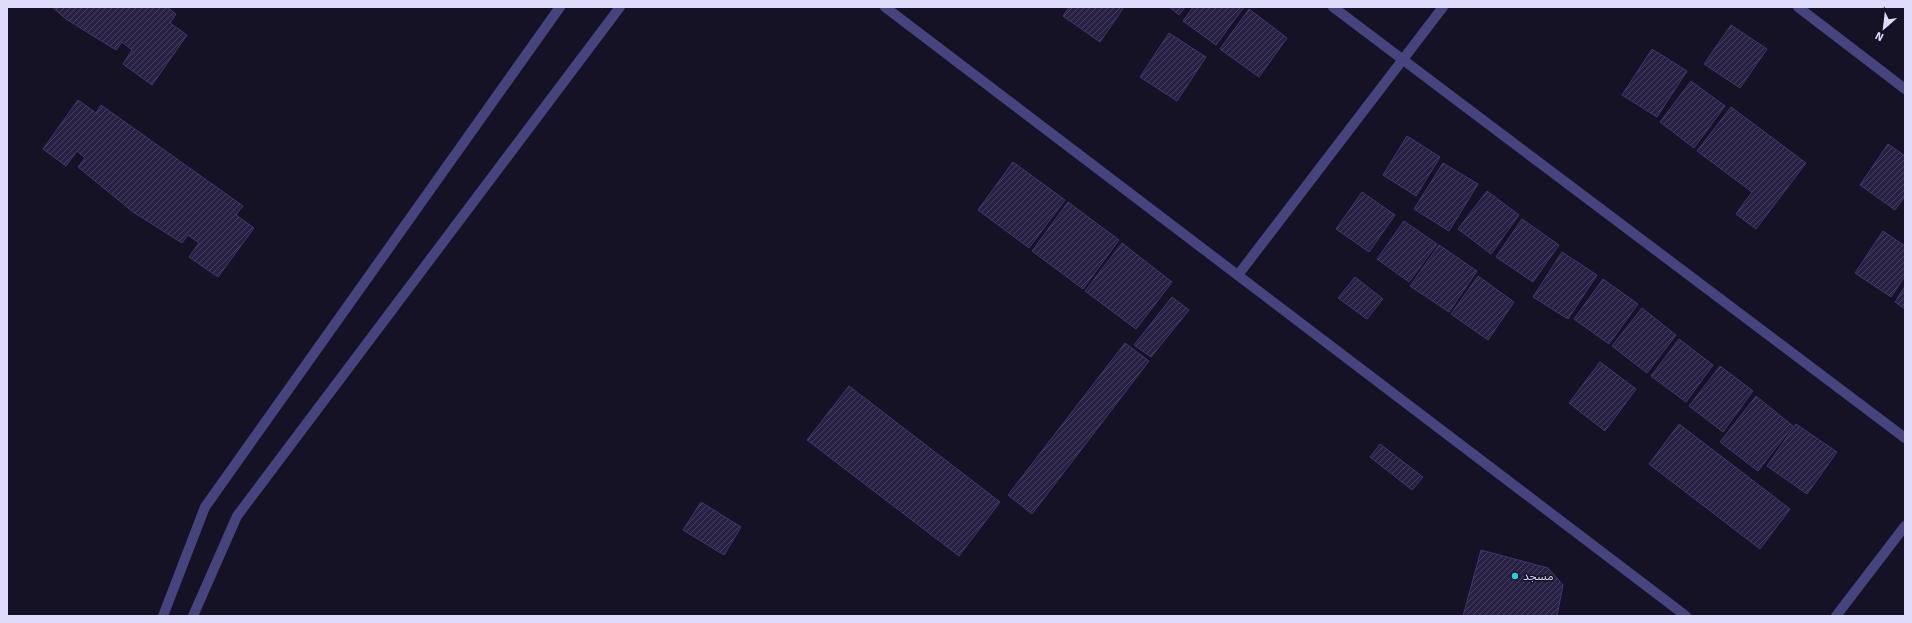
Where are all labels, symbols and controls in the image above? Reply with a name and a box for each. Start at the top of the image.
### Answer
north arrow [1864,8,1904,48]
text: N [1873,29,1886,44]
place label: مسجد [1523,569,1554,584]
marker: مسجد [1510,571,1520,581]

